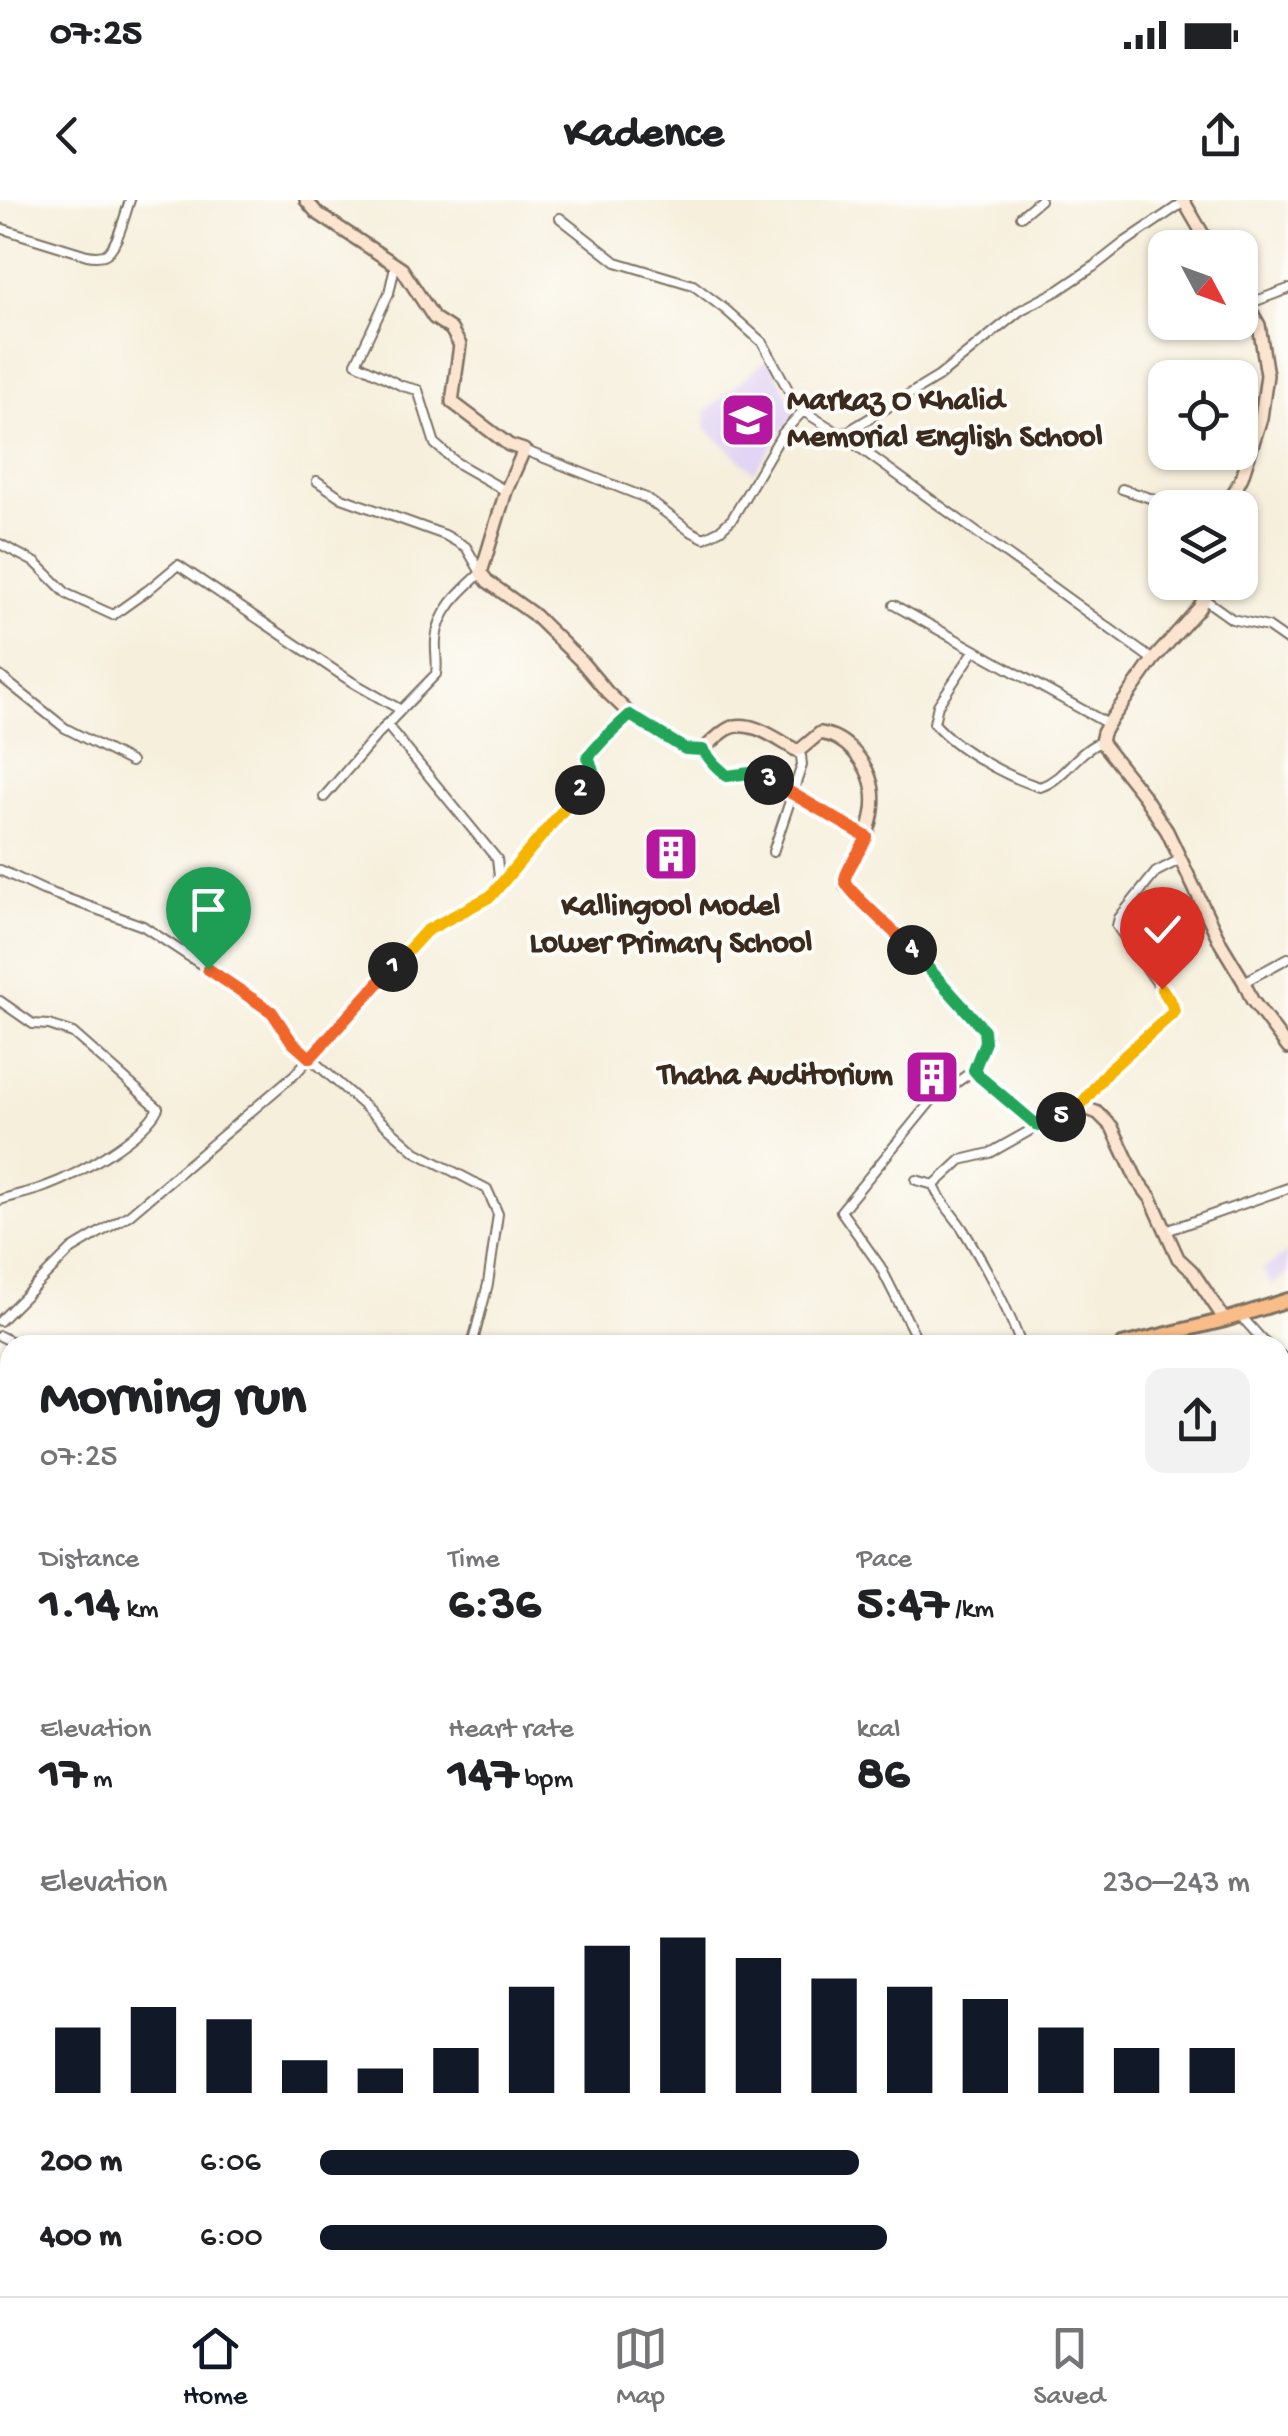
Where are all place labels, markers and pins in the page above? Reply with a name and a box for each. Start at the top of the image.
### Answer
place label: Markaz O Khalid Memorial English School [787,383,1103,458]
school or university icon: Markaz O Khalid Memorial English School [718,390,778,450]
pin: 3 [744,755,794,805]
pin: 2 [555,765,605,815]
building icon: Kallingool Model Lower Primary School [641,824,701,884]
pin [166,867,251,970]
pin [1120,887,1205,990]
place label: Kallingool Model Lower Primary School [530,889,812,964]
pin: 4 [887,925,937,975]
pin: 1 [368,942,418,992]
building icon: Thaha Auditorium [902,1047,962,1107]
place label: Thaha Auditorium [655,1058,893,1096]
pin: 5 [1036,1092,1086,1142]

